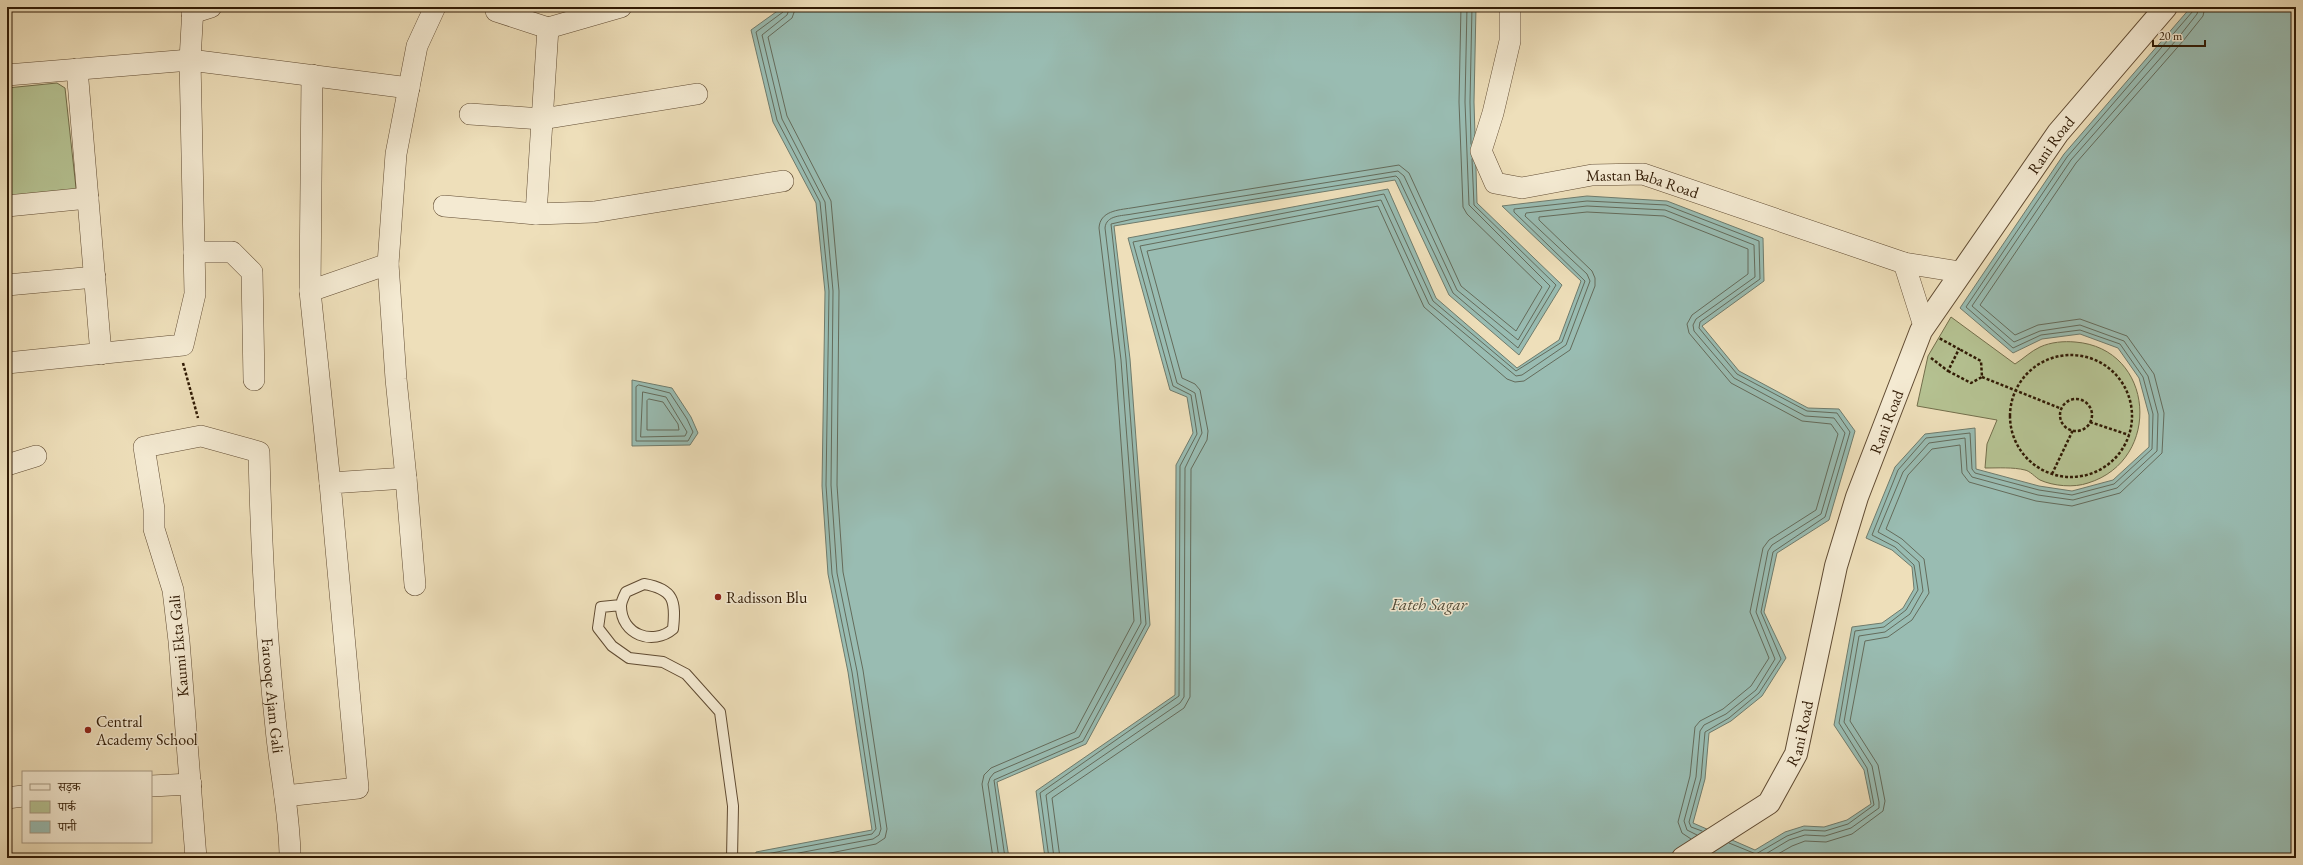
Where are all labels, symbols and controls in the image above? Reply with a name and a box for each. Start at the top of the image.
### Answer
scale bar [2153,22,2205,48]
text: 20 m [2159,28,2183,44]
street label: Rani Road [2023,111,2080,178]
street label: Mastan Baba Road [1586,164,1702,204]
street label: Rani Road [1865,386,1909,457]
place label: Radisson Blu [726,587,808,608]
marker: Radisson Blu [713,592,723,602]
water label: Fateh Sagar [1390,593,1468,615]
street label: Kaumi Ekta Gali [164,594,193,698]
street label: Farooqe Ajam Gali [257,637,289,755]
street label: Rani Road [1781,698,1818,770]
place label: Central Academy School [95,711,198,750]
marker: Central Academy School [83,725,93,735]
legend [22,771,152,843]
text: सड़क [57,779,82,795]
text: पार्क [57,799,77,815]
text: पानी [57,819,77,835]

